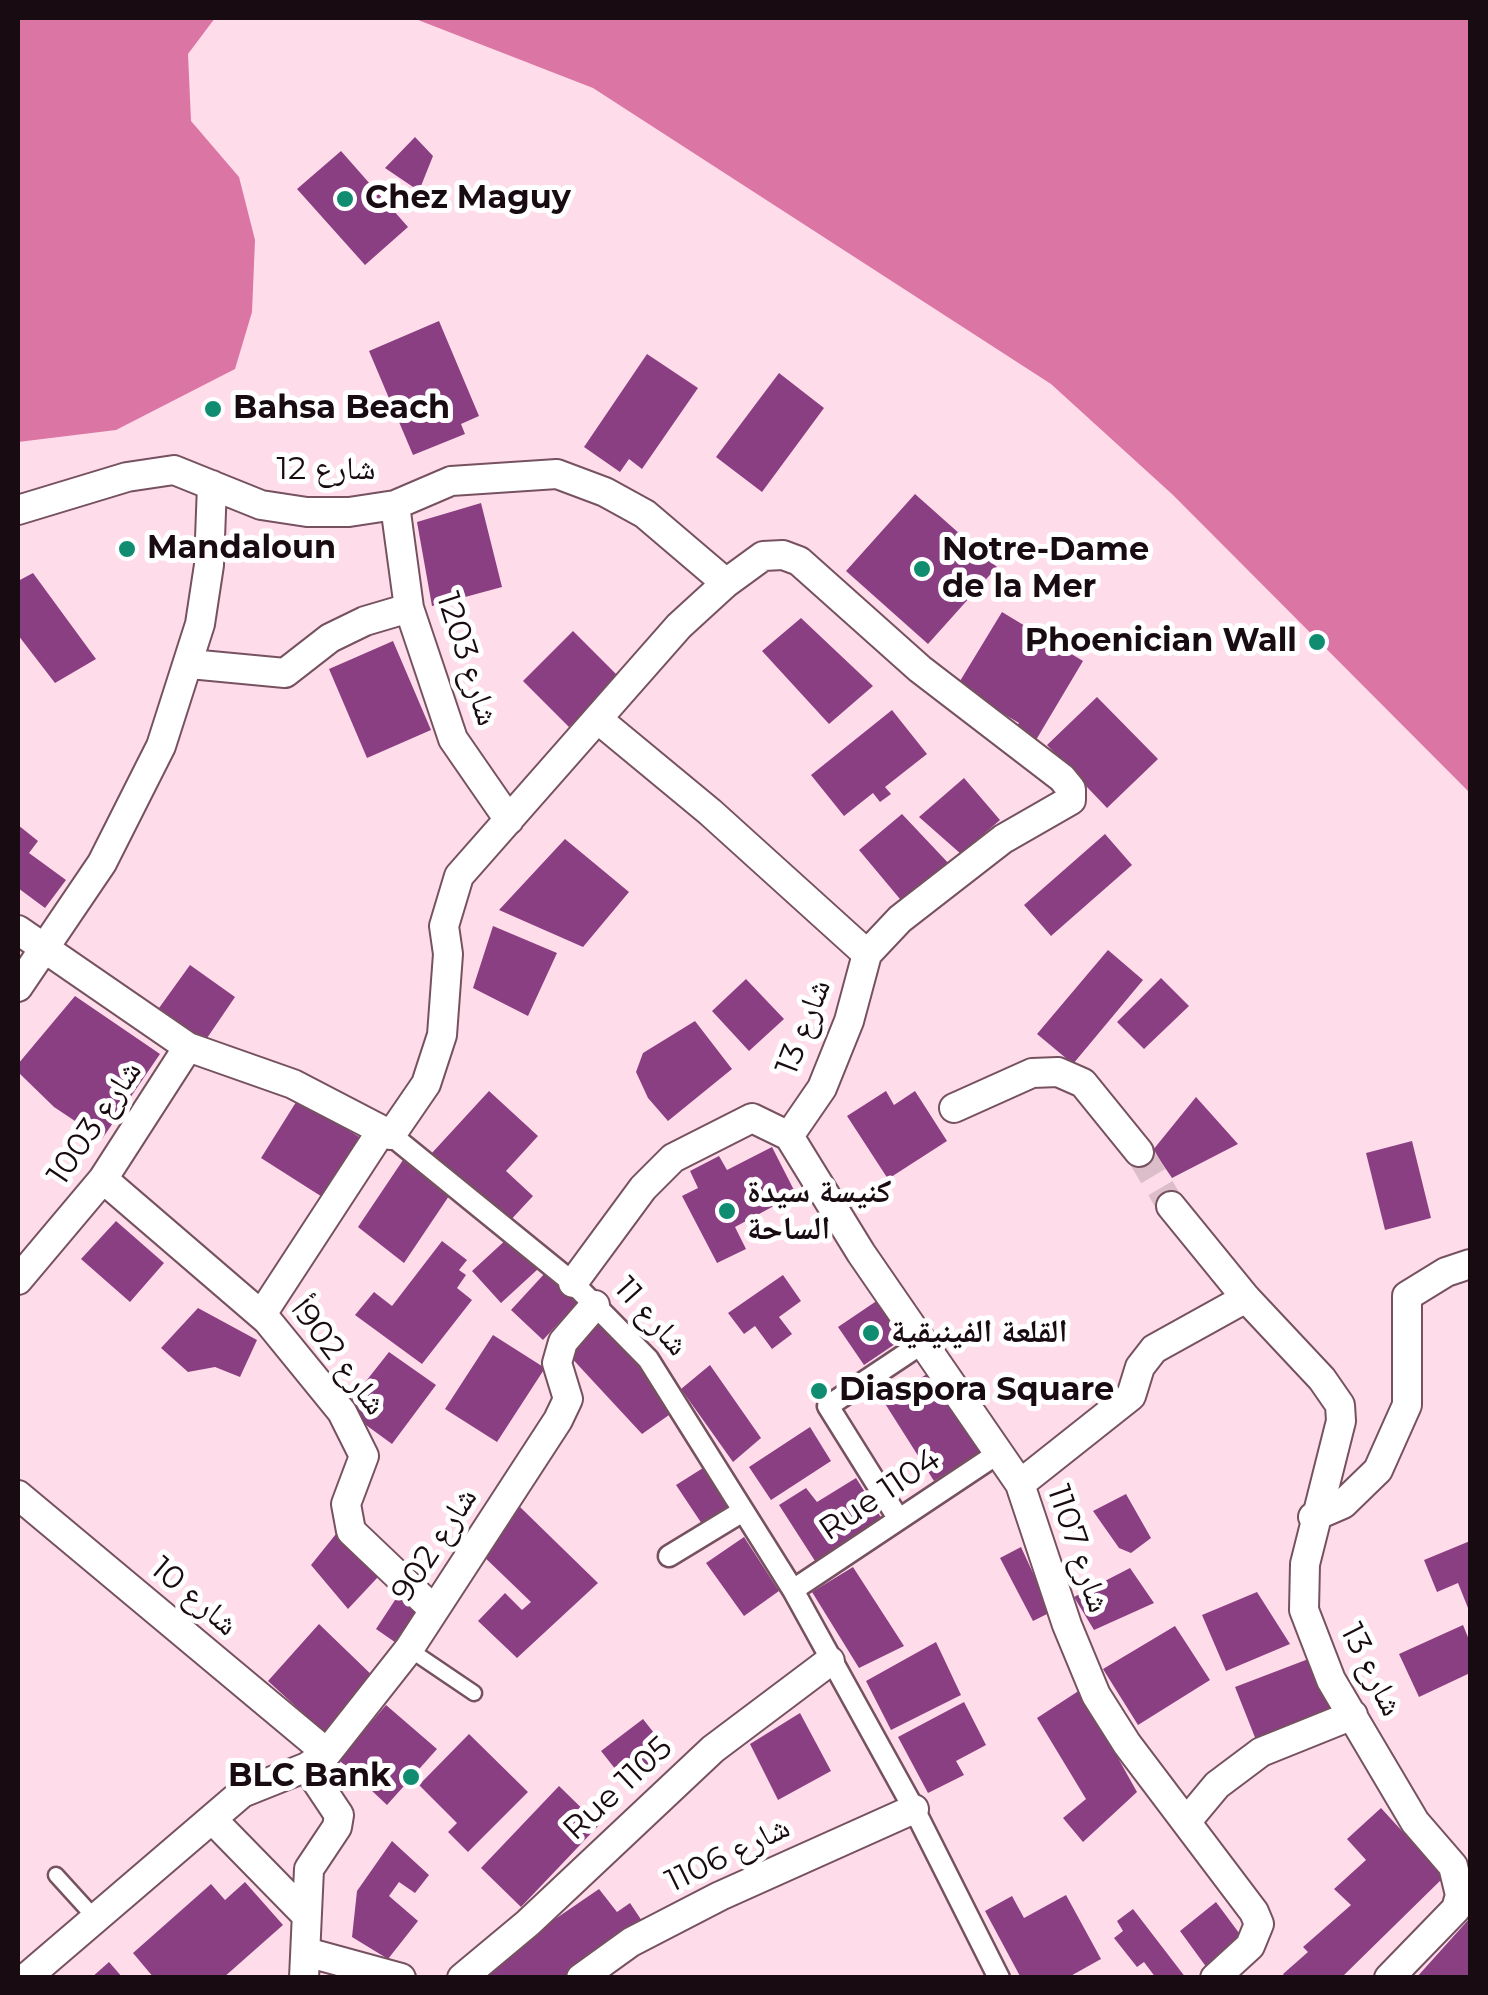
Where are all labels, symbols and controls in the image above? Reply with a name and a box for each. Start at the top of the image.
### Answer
place label: Chez Maguy [365,180,571,218]
marker: Chez Maguy [334,188,356,210]
place label: Bahsa Beach [233,390,450,428]
marker: Bahsa Beach [202,398,224,420]
street label: شارع 12 [277,451,375,489]
place label: Mandaloun [147,530,336,568]
place label: Notre-Dame de la Mer [942,532,1149,607]
marker: Mandaloun [116,538,138,560]
marker: Notre-Dame de la Mer [911,558,933,580]
street label: شارع 1203 [427,588,507,730]
place label: Phoenician Wall [1025,623,1297,661]
marker: Phoenician Wall [1306,631,1328,653]
street label: شارع 13 [768,974,840,1080]
street label: شارع 1003 [40,1054,150,1192]
place label: كنيسة سيدة الساحة [747,1174,891,1249]
marker: كنيسة سيدة الساحة [716,1200,738,1222]
street label: شارع 11 [606,1270,696,1364]
street label: شارع 902أ [282,1291,394,1423]
place label: القلعة الفينيقية [891,1314,1068,1352]
marker: القلعة الفينيقية [860,1322,882,1344]
place label: Diaspora Square [839,1372,1114,1410]
marker: Diaspora Square [808,1380,830,1402]
street label: Rue 1104 [812,1441,948,1549]
street label: شارع 1107 [1038,1480,1118,1618]
street label: شارع 902 [384,1481,486,1609]
street label: شارع 10 [143,1550,245,1644]
street label: شارع 13 [1331,1617,1411,1723]
street label: Rue 1105 [556,1729,680,1849]
place label: BLC Bank [228,1758,391,1796]
marker: BLC Bank [400,1766,422,1788]
street label: شارع 1106 [660,1809,796,1901]

